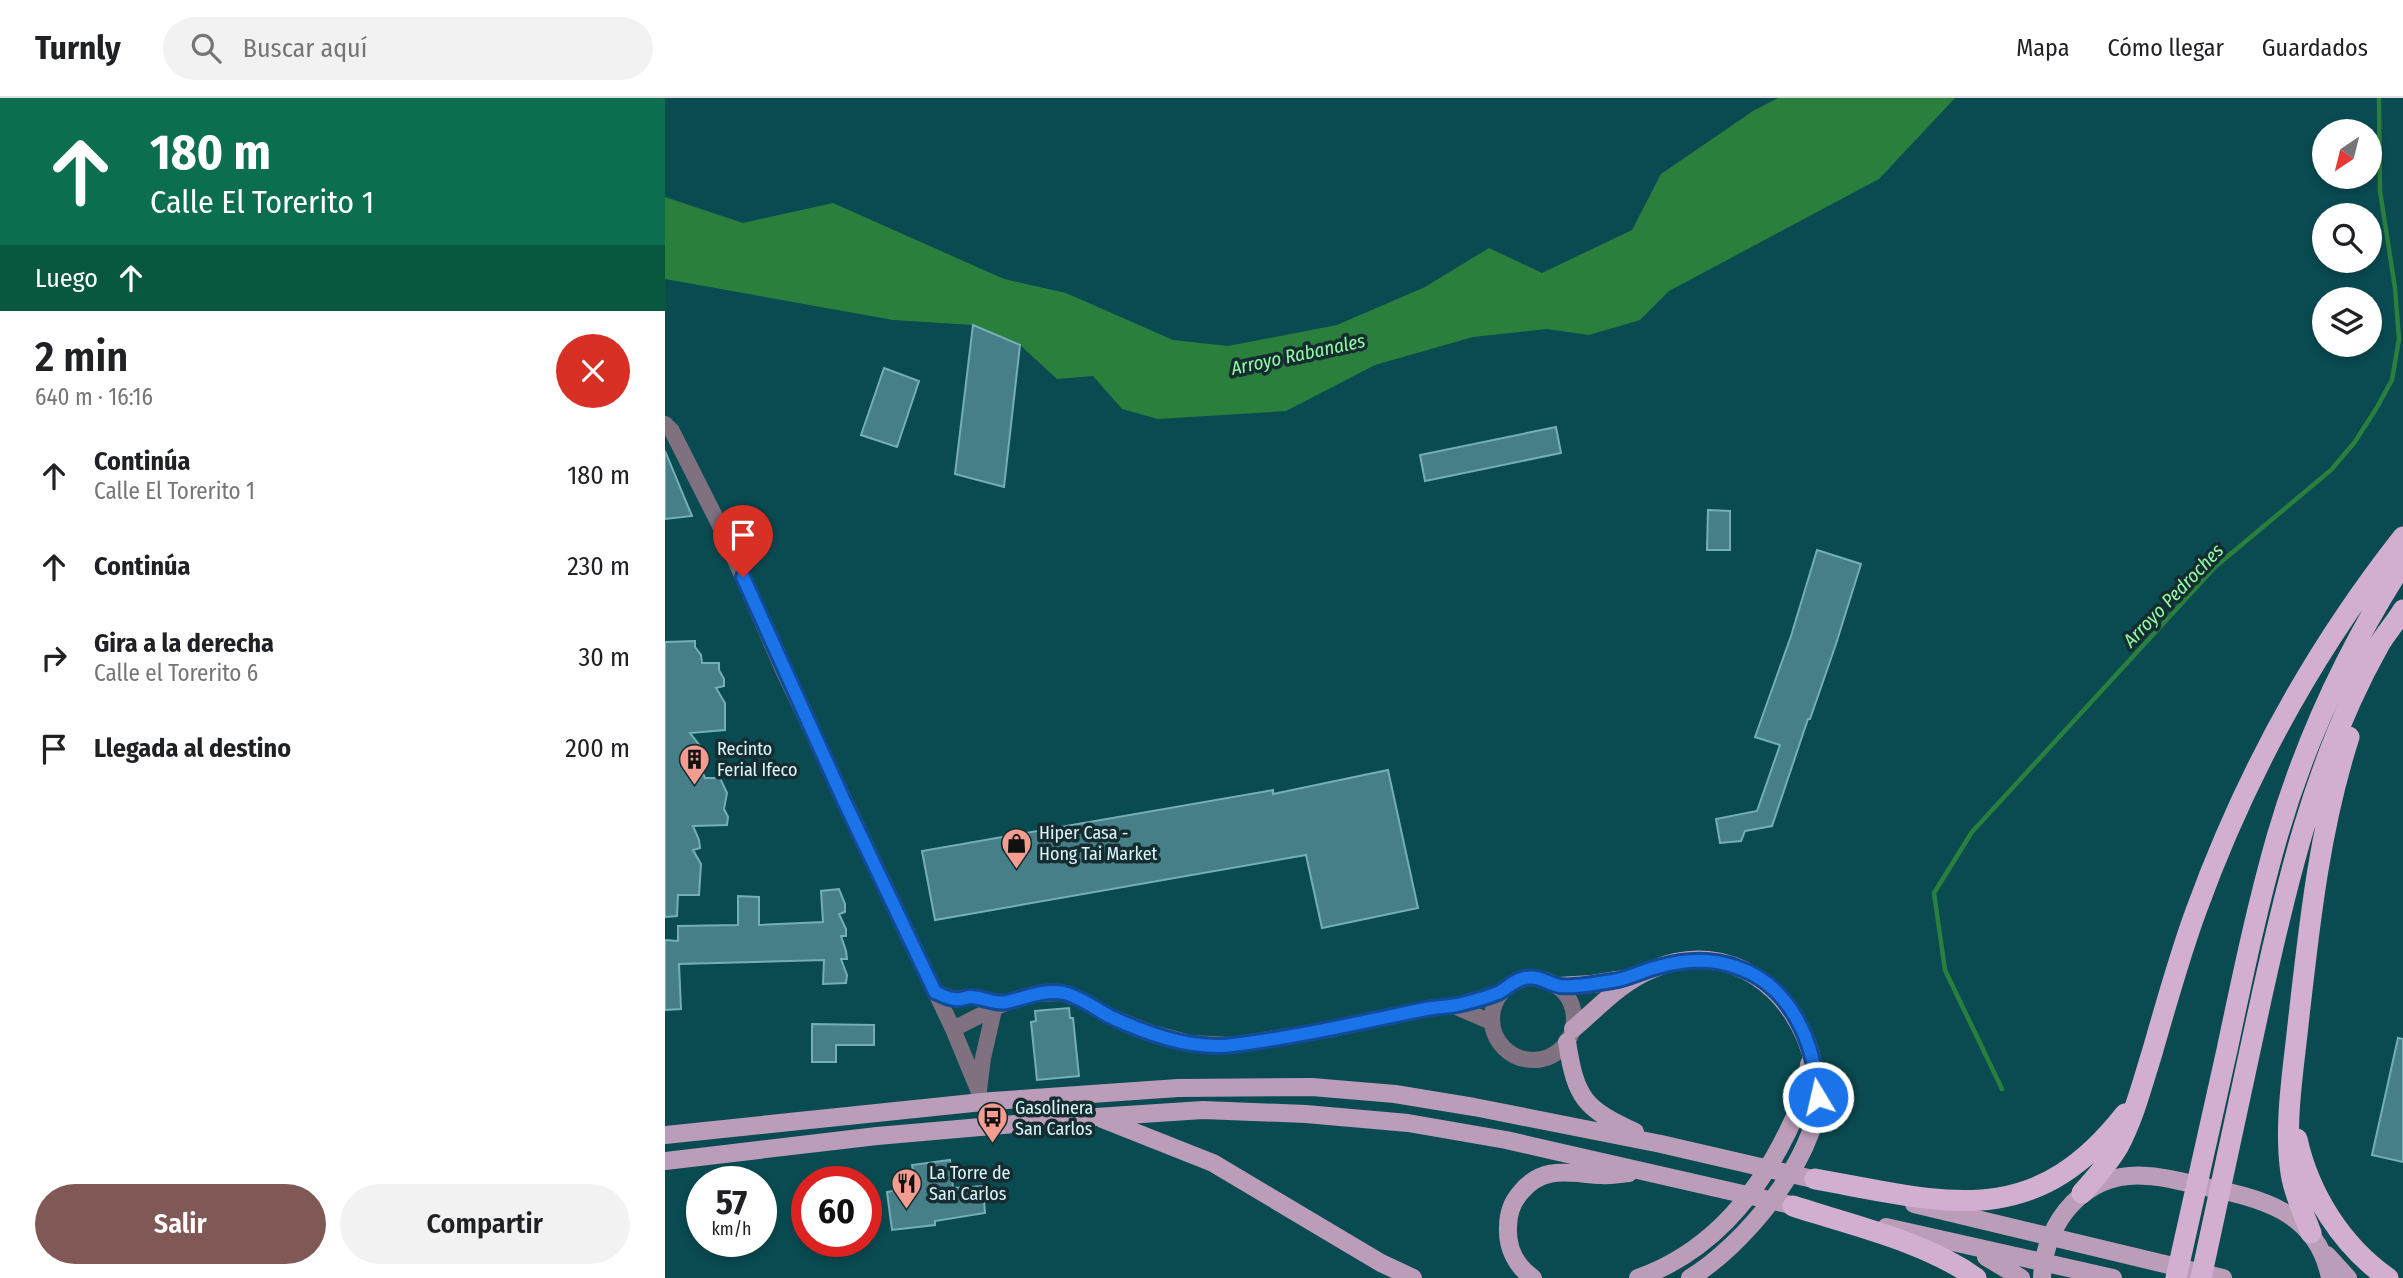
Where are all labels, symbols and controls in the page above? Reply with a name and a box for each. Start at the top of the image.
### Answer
search box [163,17,653,80]
text: Turnly [35,28,121,68]
icon: search [187,29,225,67]
text: Buscar aquí [243,33,367,64]
text: Mapa [2016,34,2069,62]
text: Cómo llegar [2107,34,2224,62]
text: Guardados [2262,34,2368,62]
north arrow [2312,119,2382,189]
map controls [2312,119,2382,357]
text: 180 m [150,123,271,182]
icon: ahead [35,126,126,217]
text: Calle El Torerito 1 [150,183,374,221]
button: search [2312,203,2382,273]
icon: ahead [112,259,150,297]
text: Luego [35,263,98,294]
button: layers [2312,287,2382,357]
water label: Arroyo Rabanales [1228,329,1367,380]
text: 2 min [35,332,128,382]
button: close [556,334,630,408]
text: 640 m · 16:16 [35,383,153,411]
text: Continúa [94,446,191,477]
icon: ahead [35,457,73,495]
text: 180 m [567,460,630,491]
text: Calle El Torerito 1 [94,477,255,505]
pin [713,505,773,577]
icon: arrive [724,516,762,554]
water label: Arroyo Pedroches [2118,539,2228,652]
icon: ahead [35,548,73,586]
text: Continúa [94,551,191,582]
text: 230 m [567,551,630,582]
text: Gira a la derecha [94,628,274,659]
icon: right [35,639,73,677]
text: 30 m [579,642,630,673]
text: Calle el Torerito 6 [94,659,258,687]
icon: arrive [35,730,73,768]
text: Llegada al destino [94,733,291,764]
text: 200 m [565,733,630,764]
place label: Recinto Ferial Ifeco [717,738,797,781]
building icon: Recinto Ferial Ifeco [677,742,711,786]
place label: Hiper Casa - Hong Tai Market [1039,822,1158,865]
shop icon: Hiper Casa - Hong Tai Market [999,826,1033,870]
position arrow [1781,1060,1855,1134]
place label: Gasolinera San Carlos [1015,1097,1094,1140]
bus stop icon: Gasolinera San Carlos [975,1101,1009,1145]
place label: La Torre de San Carlos [929,1162,1011,1205]
speed limit sign: 60 [791,1166,882,1257]
restaurant icon: La Torre de San Carlos [889,1166,923,1210]
text: 57 [716,1181,747,1223]
button: Salir [35,1184,326,1264]
button: Compartir [340,1184,630,1264]
text: km/h [711,1218,752,1240]

